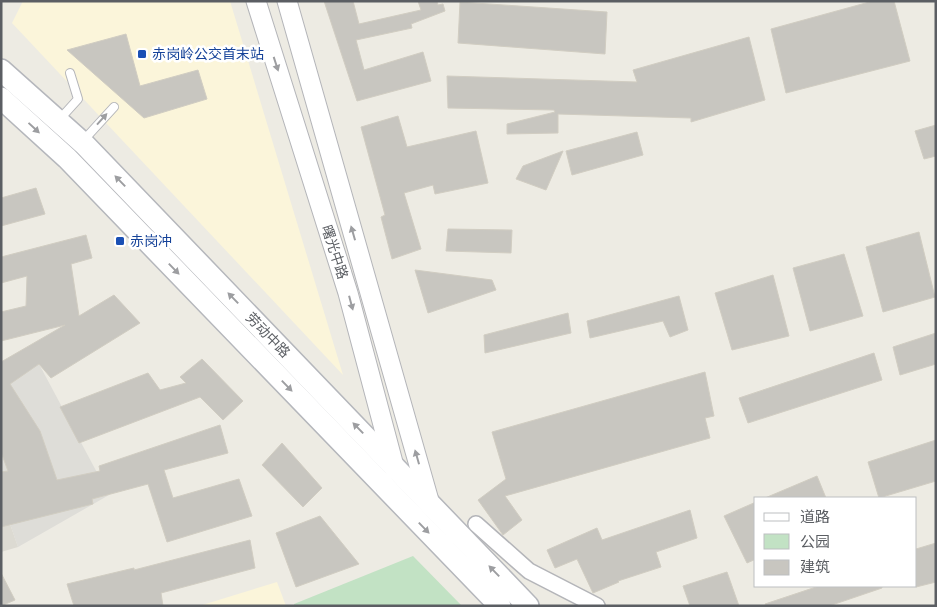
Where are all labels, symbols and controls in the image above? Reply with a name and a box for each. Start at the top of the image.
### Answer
place label: 赤岗岭公交首末站 [152,46,264,62]
marker: 赤岗岭公交首末站 [136,48,148,60]
one-way arrow [272,57,280,72]
one-way arrow [96,114,108,126]
one-way arrow [28,122,40,134]
one-way arrow [114,176,126,188]
street label: 曙光中路 [319,223,351,281]
one-way arrow [349,226,357,241]
place label: 赤岗冲 [130,233,172,249]
marker: 赤岗冲 [114,235,126,247]
one-way arrow [168,263,180,275]
one-way arrow [227,293,239,305]
one-way arrow [347,295,355,310]
street label: 劳动中路 [243,309,293,361]
one-way arrow [281,379,293,391]
one-way arrow [352,422,364,434]
one-way arrow [413,449,421,464]
legend [754,497,917,587]
text: 道路 [800,508,830,526]
one-way arrow [418,521,430,533]
text: 公园 [800,533,830,551]
text: 建筑 [800,558,830,576]
one-way arrow [488,565,500,577]

